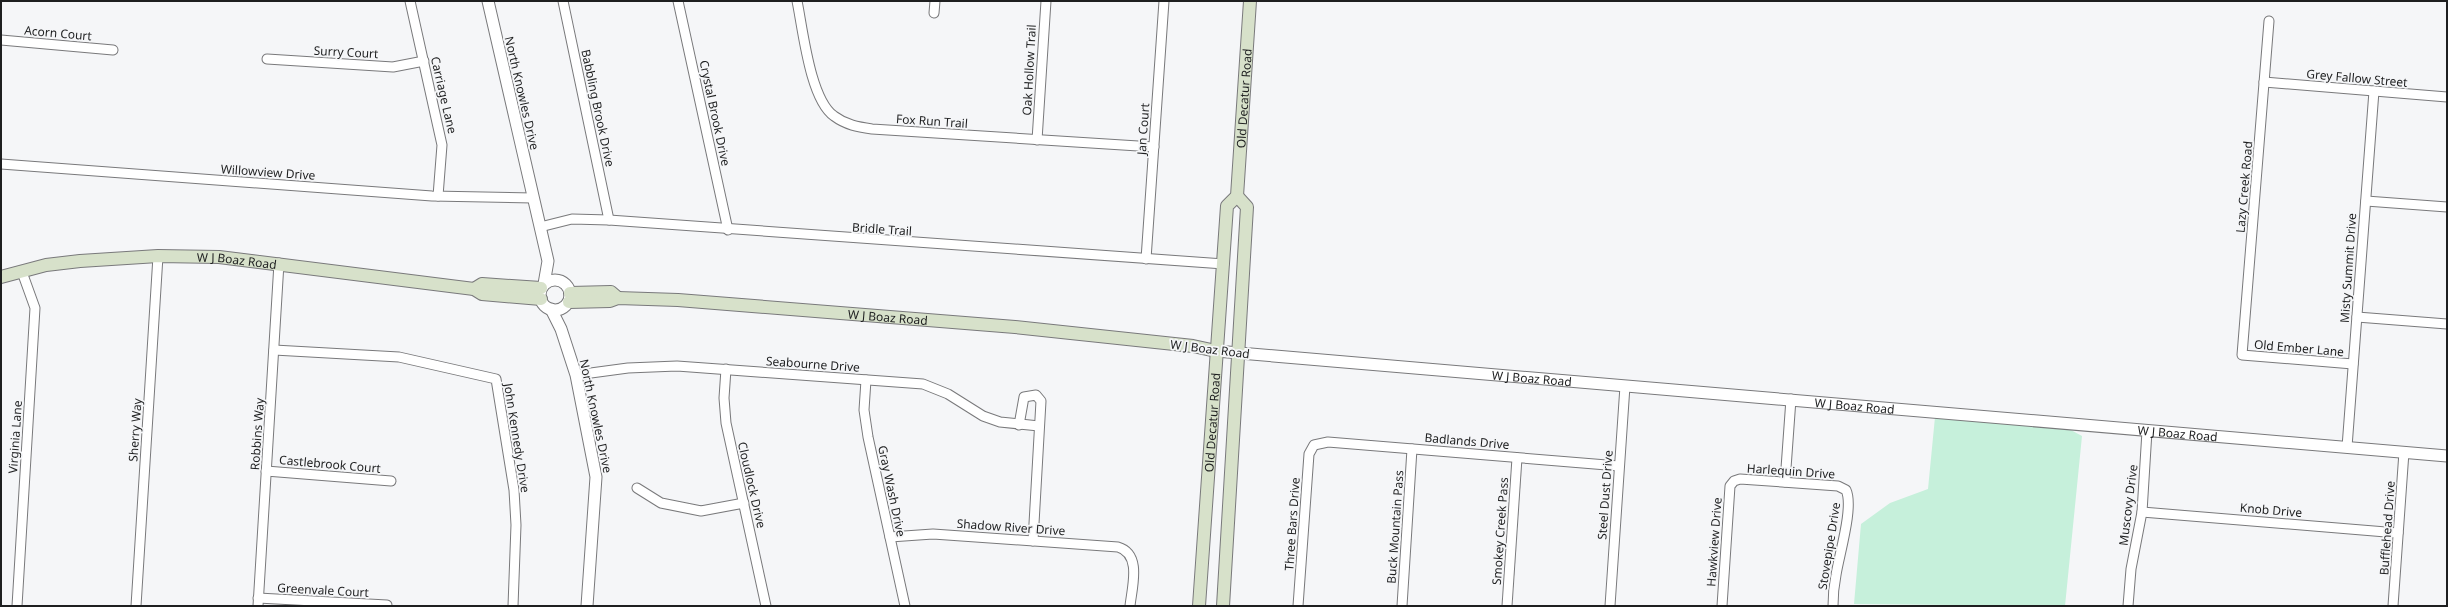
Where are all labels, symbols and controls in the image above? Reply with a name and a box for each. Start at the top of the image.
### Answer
street label: Acorn Court [24,22,93,44]
street label: Oak Hollow Trail [1018,24,1040,116]
street label: North Knowles Drive [501,35,543,152]
street label: Surry Court [313,42,379,62]
street label: Babbling Brook Drive [577,48,619,168]
street label: Old Decatur Road [1232,48,1255,149]
street label: Carriage Lane [427,55,461,135]
street label: Crystal Brook Drive [695,58,735,168]
street label: Grey Fallow Street [2306,65,2409,91]
street label: Jan Court [1133,102,1153,157]
street label: Fox Run Trail [896,110,968,132]
street label: Lazy Creek Road [2232,140,2256,234]
street label: Willowview Drive [220,160,316,184]
street label: Misty Summit Drive [2336,212,2360,323]
street label: Bridle Trail [852,218,912,240]
street label: W J Boaz Road [197,248,278,273]
street label: W J Boaz Road [847,305,928,328]
street label: W J Boaz Road [1169,336,1251,362]
street label: Old Ember Lane [2253,336,2345,360]
street label: Seabourne Drive [765,352,861,376]
street label: North Knowles Drive [576,358,616,475]
street label: W J Boaz Road [1491,366,1573,390]
street label: Old Decatur Road [1200,372,1224,473]
street label: John Kennedy Drive [500,381,534,494]
street label: W J Boaz Road [1814,394,1895,417]
street label: Robbins Way [246,396,268,471]
street label: Sherry Way [124,397,146,462]
street label: Virginia Lane [4,400,26,474]
street label: W J Boaz Road [2137,421,2218,445]
street label: Badlands Drive [1424,429,1510,453]
street label: Cloudlock Drive [734,440,770,530]
street label: Gray Wash Drive [874,444,910,538]
street label: Steel Dust Drive [1593,449,1617,540]
street label: Castlebrook Court [278,451,382,477]
street label: Harlequin Drive [1746,459,1836,483]
street label: Muscovy Drive [2115,463,2141,547]
street label: Buck Mountain Pass [1383,469,1407,584]
street label: Smokey Creek Pass [1488,476,1512,586]
street label: Three Bars Drive [1280,477,1304,571]
street label: Bufflehead Drive [2375,480,2399,576]
street label: Hawkview Drive [1702,497,1726,587]
street label: Knob Drive [2239,499,2303,521]
street label: Stovepipe Drive [1814,501,1844,591]
street label: Shadow River Drive [956,515,1066,539]
street label: Greenvale Court [277,579,370,601]

